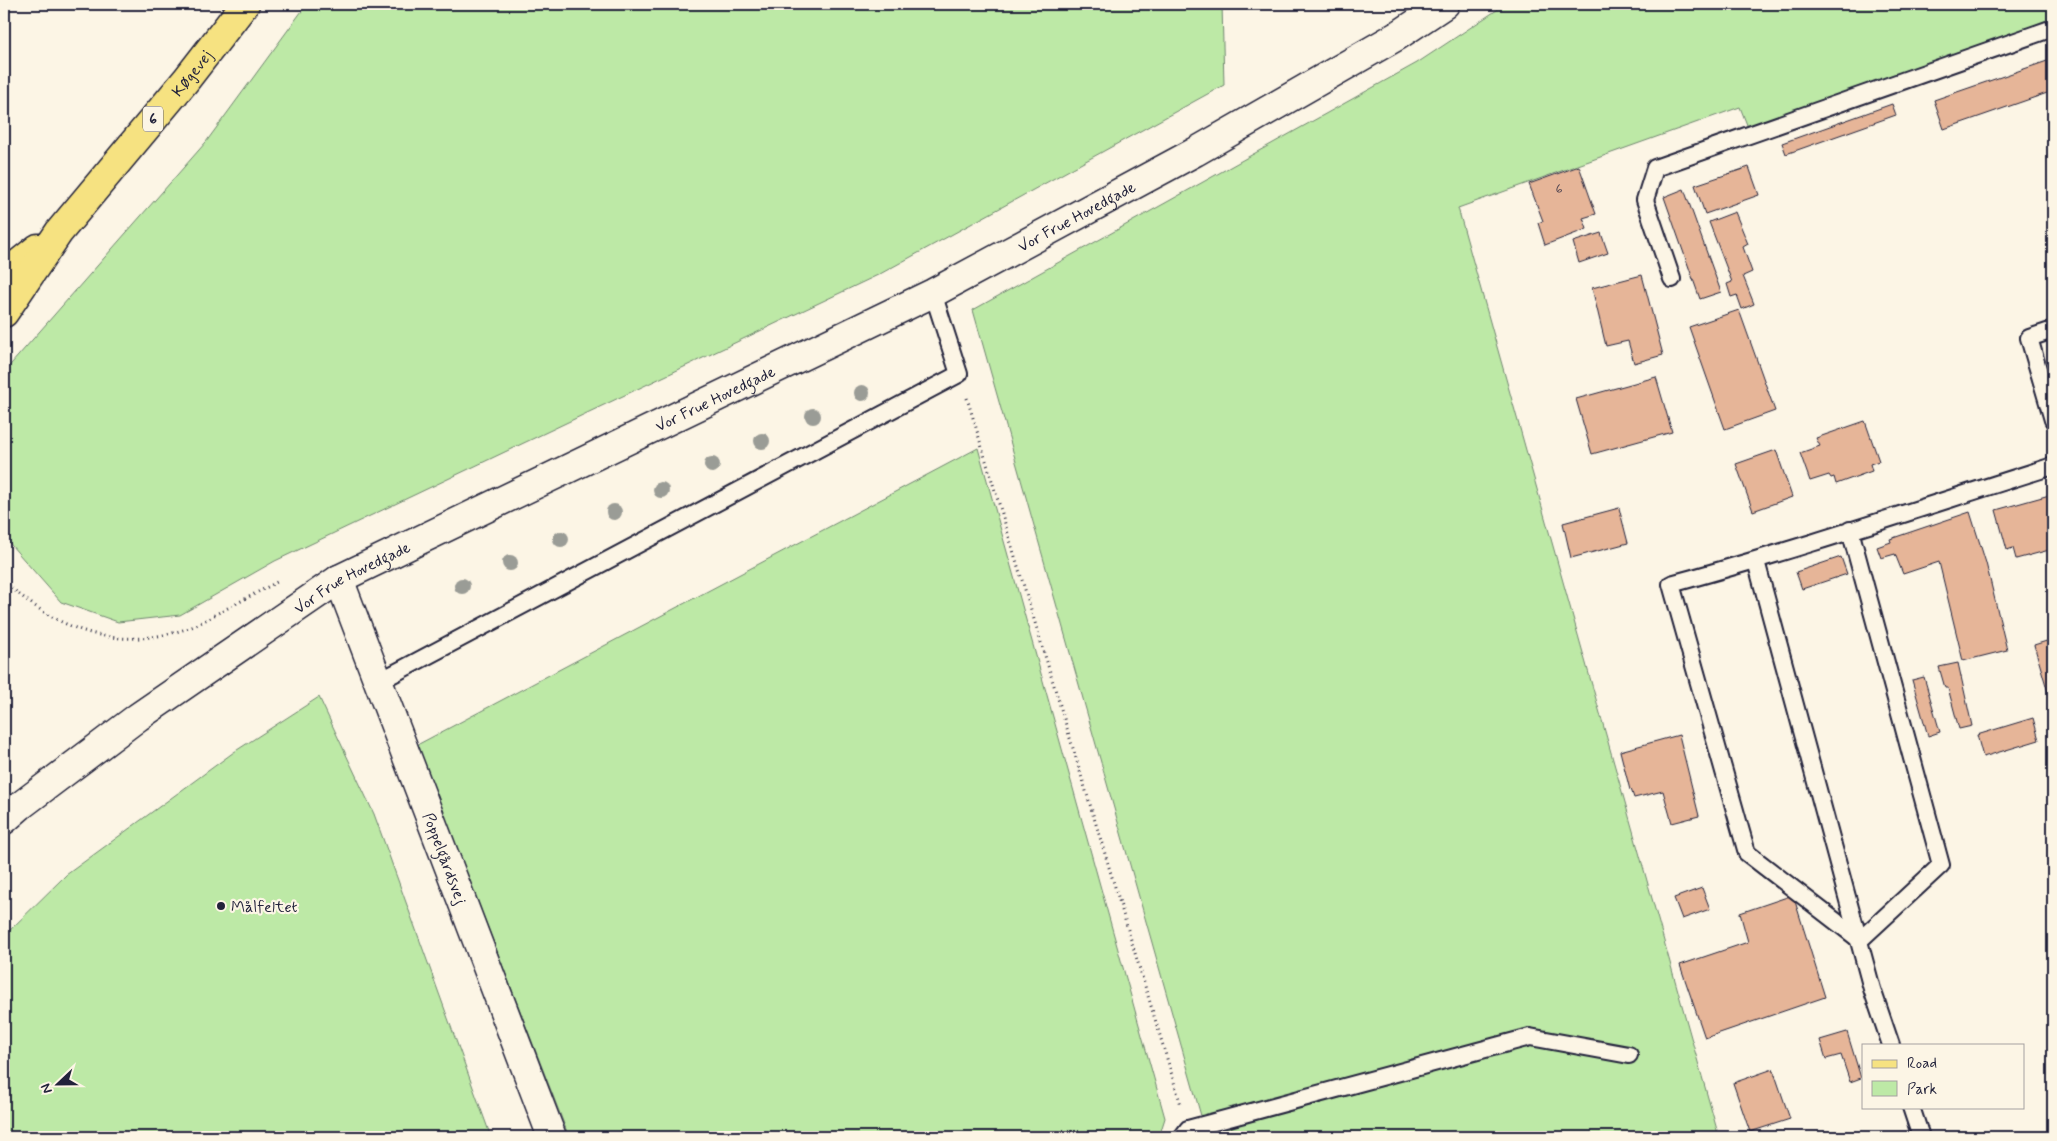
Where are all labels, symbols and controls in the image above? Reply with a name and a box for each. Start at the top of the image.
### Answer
street label: Køgevej [168,46,218,102]
road number: 6 [143,106,163,132]
street label: Vor Frue Hovedgade [1014,177,1140,257]
house number: 6 [1555,180,1563,198]
street label: Vor Frue Hovedgade [652,361,779,437]
street label: Vor Frue Hovedgade [290,537,415,619]
street label: Poppelgårdsvej [417,810,471,908]
place label: Målfeltet [231,897,298,918]
marker: Målfeltet [215,900,227,912]
legend [1862,1044,2024,1108]
text: Road [1907,1054,1937,1074]
north arrow [32,1058,82,1108]
text: Park [1907,1080,1937,1100]
text: N [37,1081,57,1096]

